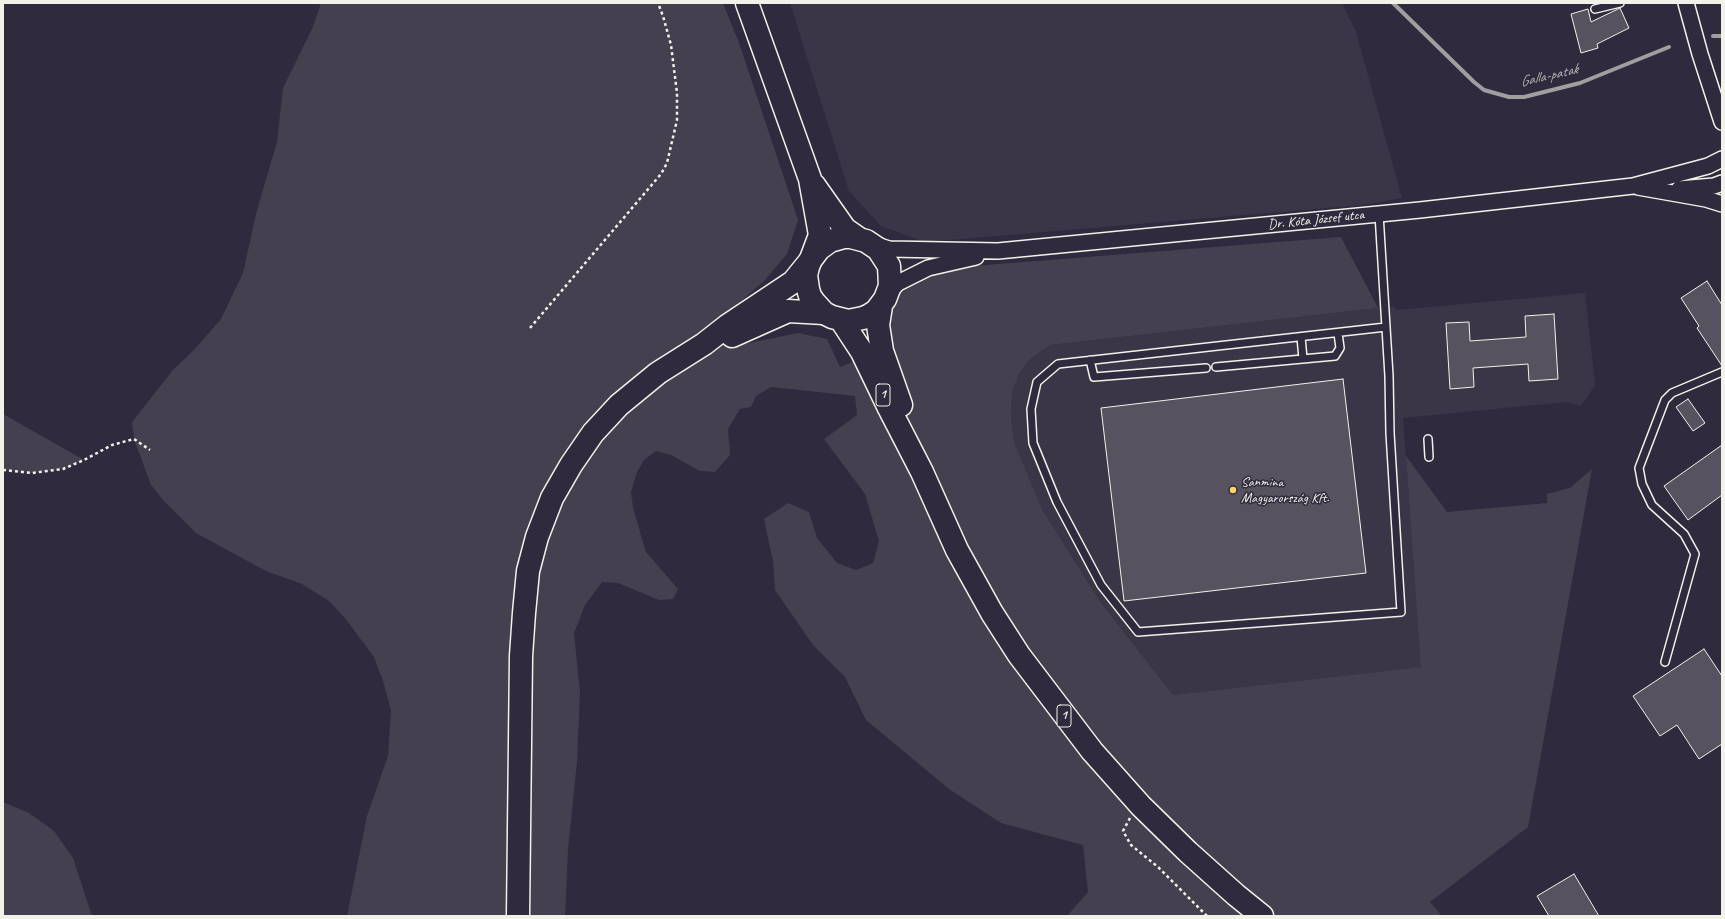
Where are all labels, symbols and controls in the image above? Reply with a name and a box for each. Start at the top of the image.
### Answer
water label: Galla-patak [1518,61,1580,91]
street label: Dr. Kóta József utca [1267,207,1365,233]
road number: 1 [876,384,890,406]
place label: Sanmina Magyarország Kft. [1241,474,1329,506]
marker: Sanmina Magyarország Kft. [1228,485,1238,495]
road number: 1 [1057,705,1071,727]

